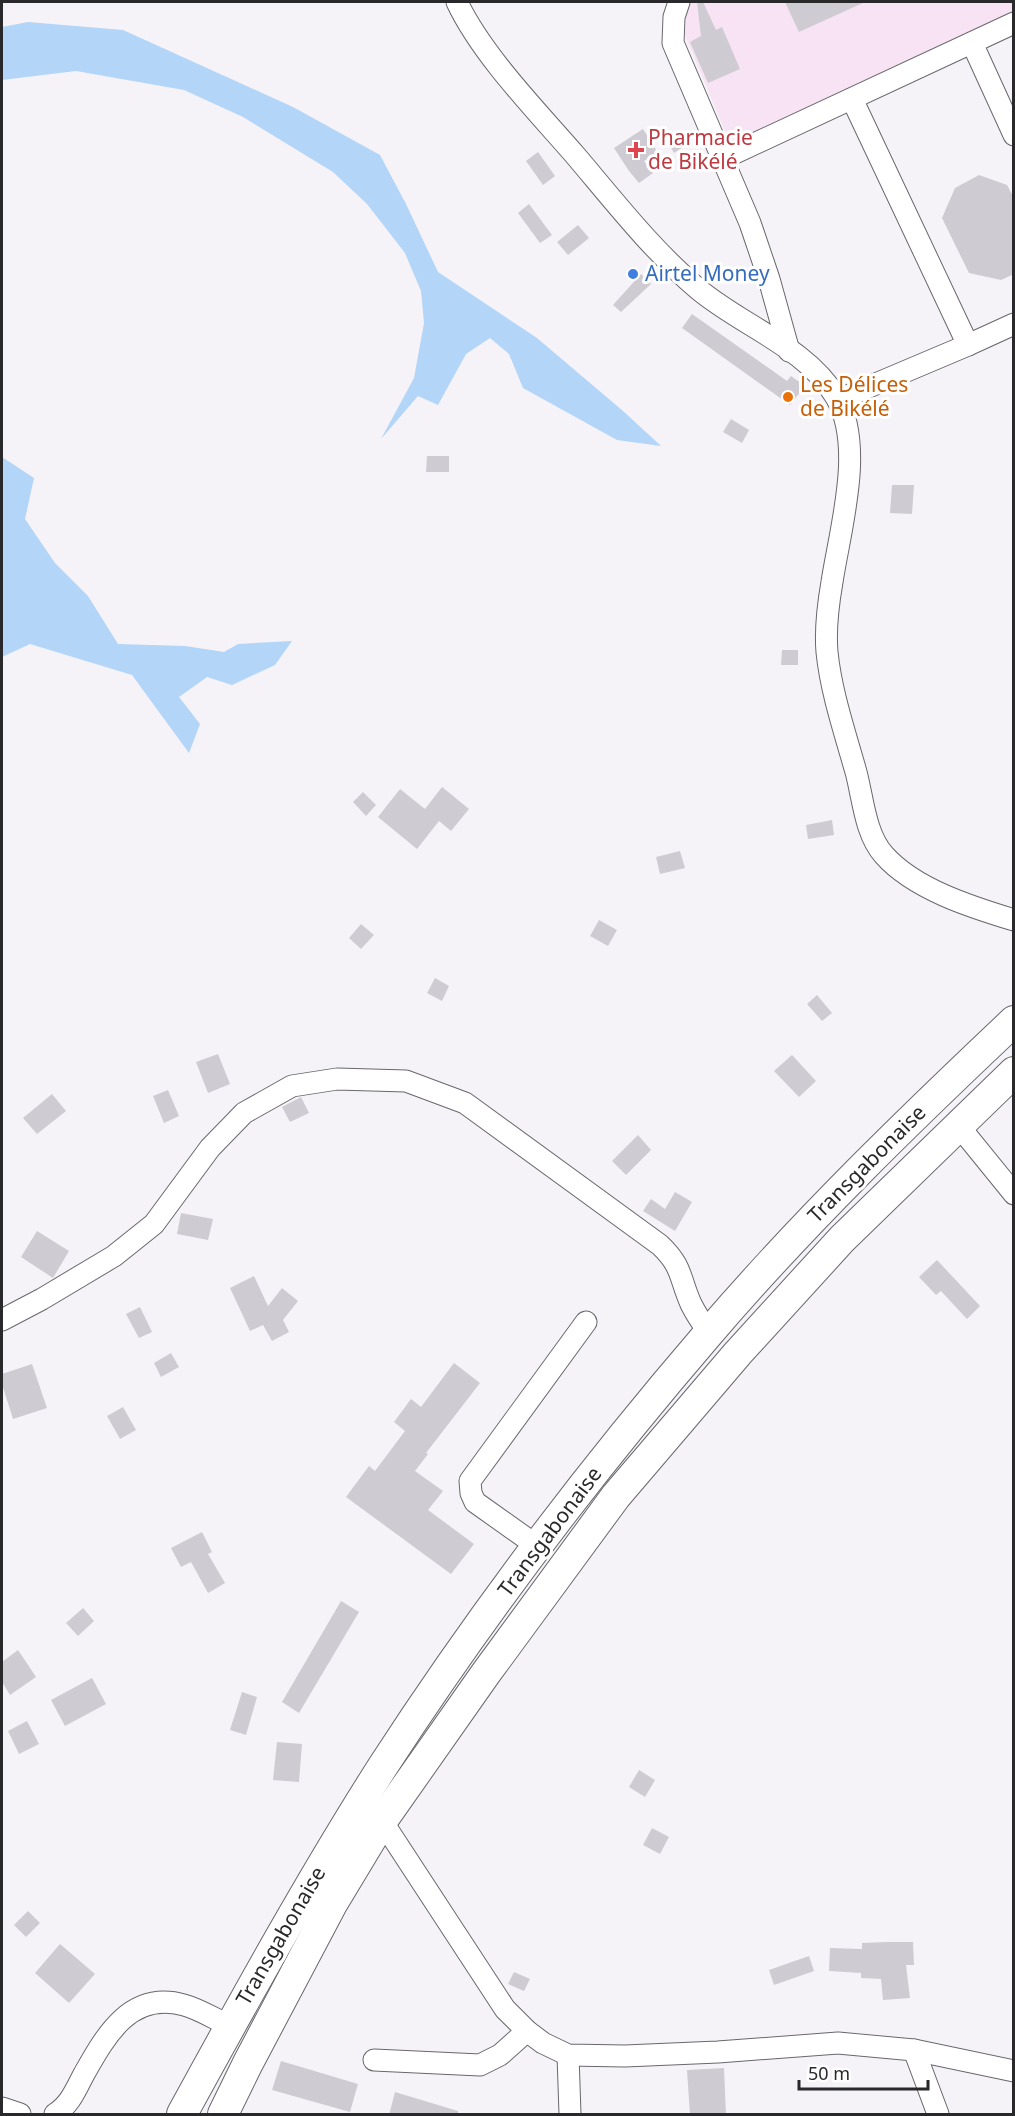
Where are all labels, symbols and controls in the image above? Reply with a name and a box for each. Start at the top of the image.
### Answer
place label: Pharmacie de Bikélé [648,123,753,175]
marker: Pharmacie de Bikélé [629,143,643,157]
place label: Airtel Money [645,259,770,287]
marker: Airtel Money [626,267,640,281]
place label: Les Délices de Bikélé [800,370,908,422]
marker: Les Délices de Bikélé [781,390,795,404]
street label: Transgabonaise [801,1098,931,1228]
street label: Transgabonaise [491,1461,607,1602]
street label: Transgabonaise [229,1861,331,2010]
scale bar [799,2053,928,2091]
text: 50 m [808,2061,850,2085]

